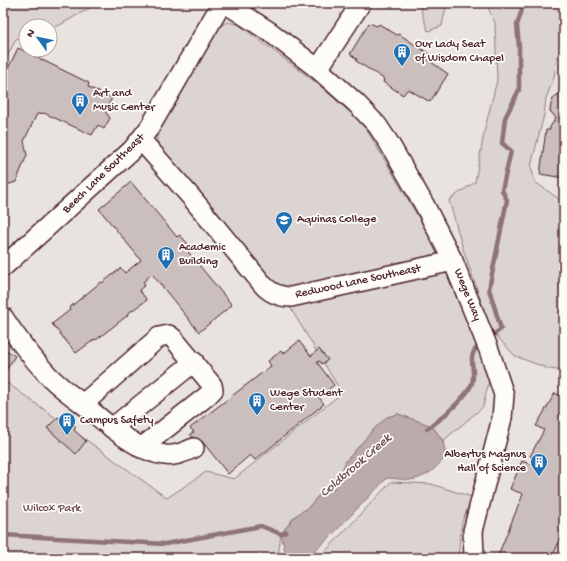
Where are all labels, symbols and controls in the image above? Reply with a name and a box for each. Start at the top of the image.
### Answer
north arrow [18,18,58,58]
text: N [24,27,38,40]
place label: Our Lady Seat of Wisdom Chapel [415,38,504,66]
building icon: Our Lady Seat of Wisdom Chapel [392,42,412,67]
place label: Art and Music Center [93,87,156,115]
building icon: Art and Music Center [70,91,90,116]
street label: Beech Lane Southeast [59,130,149,217]
school or university icon: Aquinas College [274,210,294,235]
place label: Aquinas College [297,213,377,227]
place label: Academic Building [178,241,226,269]
building icon: Academic Building [156,245,176,270]
street label: Redwood Lane Southeast [294,262,423,302]
street label: Wege Way [450,267,484,323]
place label: Wege Student Center [270,387,343,415]
building icon: Wege Student Center [247,391,267,416]
building icon: Campus Safety [57,411,77,436]
place label: Campus Safety [80,414,153,428]
water label: Coldbrook Creek [318,430,395,501]
place label: Albertus Magnus Hall of Science [444,448,527,476]
building icon: Albertus Magnus Hall of Science [529,452,549,477]
park label: Wilcox Park [23,502,83,516]

